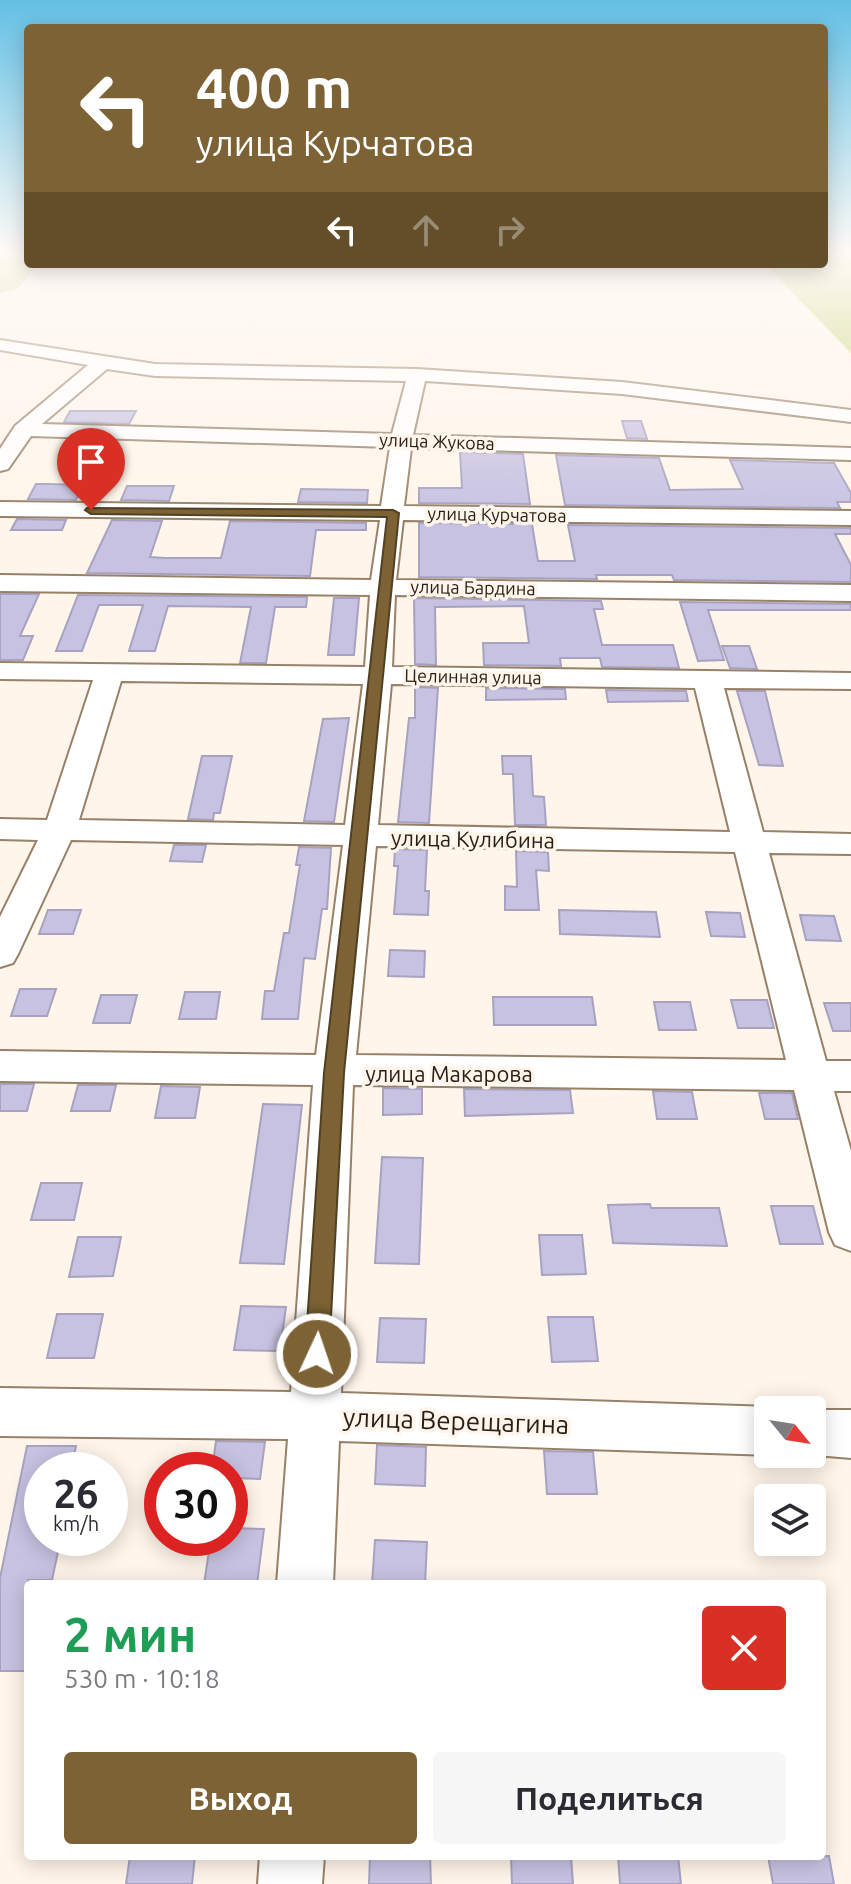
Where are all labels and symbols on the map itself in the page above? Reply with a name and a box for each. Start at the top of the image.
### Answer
pin [57,428,125,510]
street label: улица Жукова [379,429,495,453]
street label: улица Курчатова [427,503,567,525]
street label: улица Бардина [410,576,536,598]
street label: Целинная улица [404,665,542,687]
street label: улица Кулибина [391,825,555,852]
street label: улица Макарова [365,1061,533,1086]
position arrow [275,1312,359,1396]
north arrow [754,1396,826,1468]
street label: улица Верещагина [342,1402,570,1439]
speed limit sign: 30 [144,1452,248,1556]

